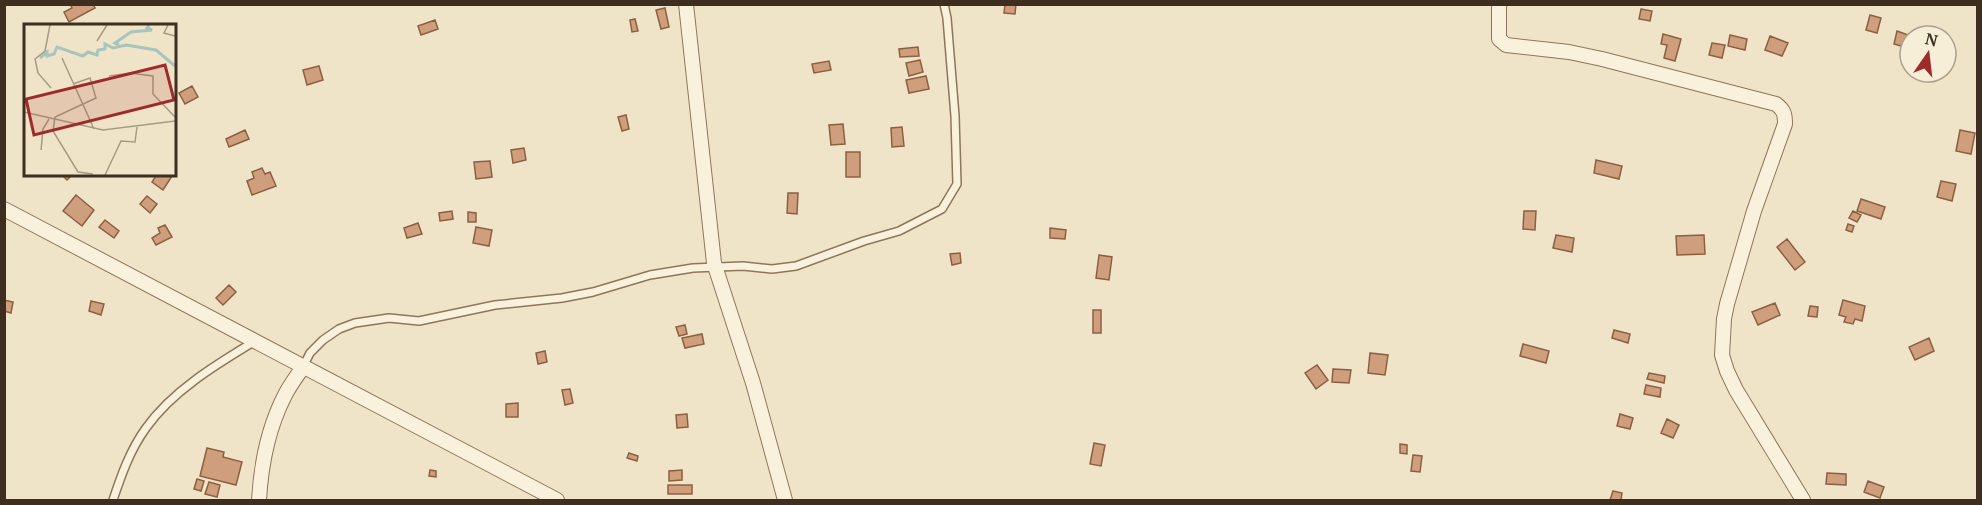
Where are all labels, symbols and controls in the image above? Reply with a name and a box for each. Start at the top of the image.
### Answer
inset map [24,24,176,176]
north arrow [1898,24,1958,84]
text: N [1923,27,1940,52]

